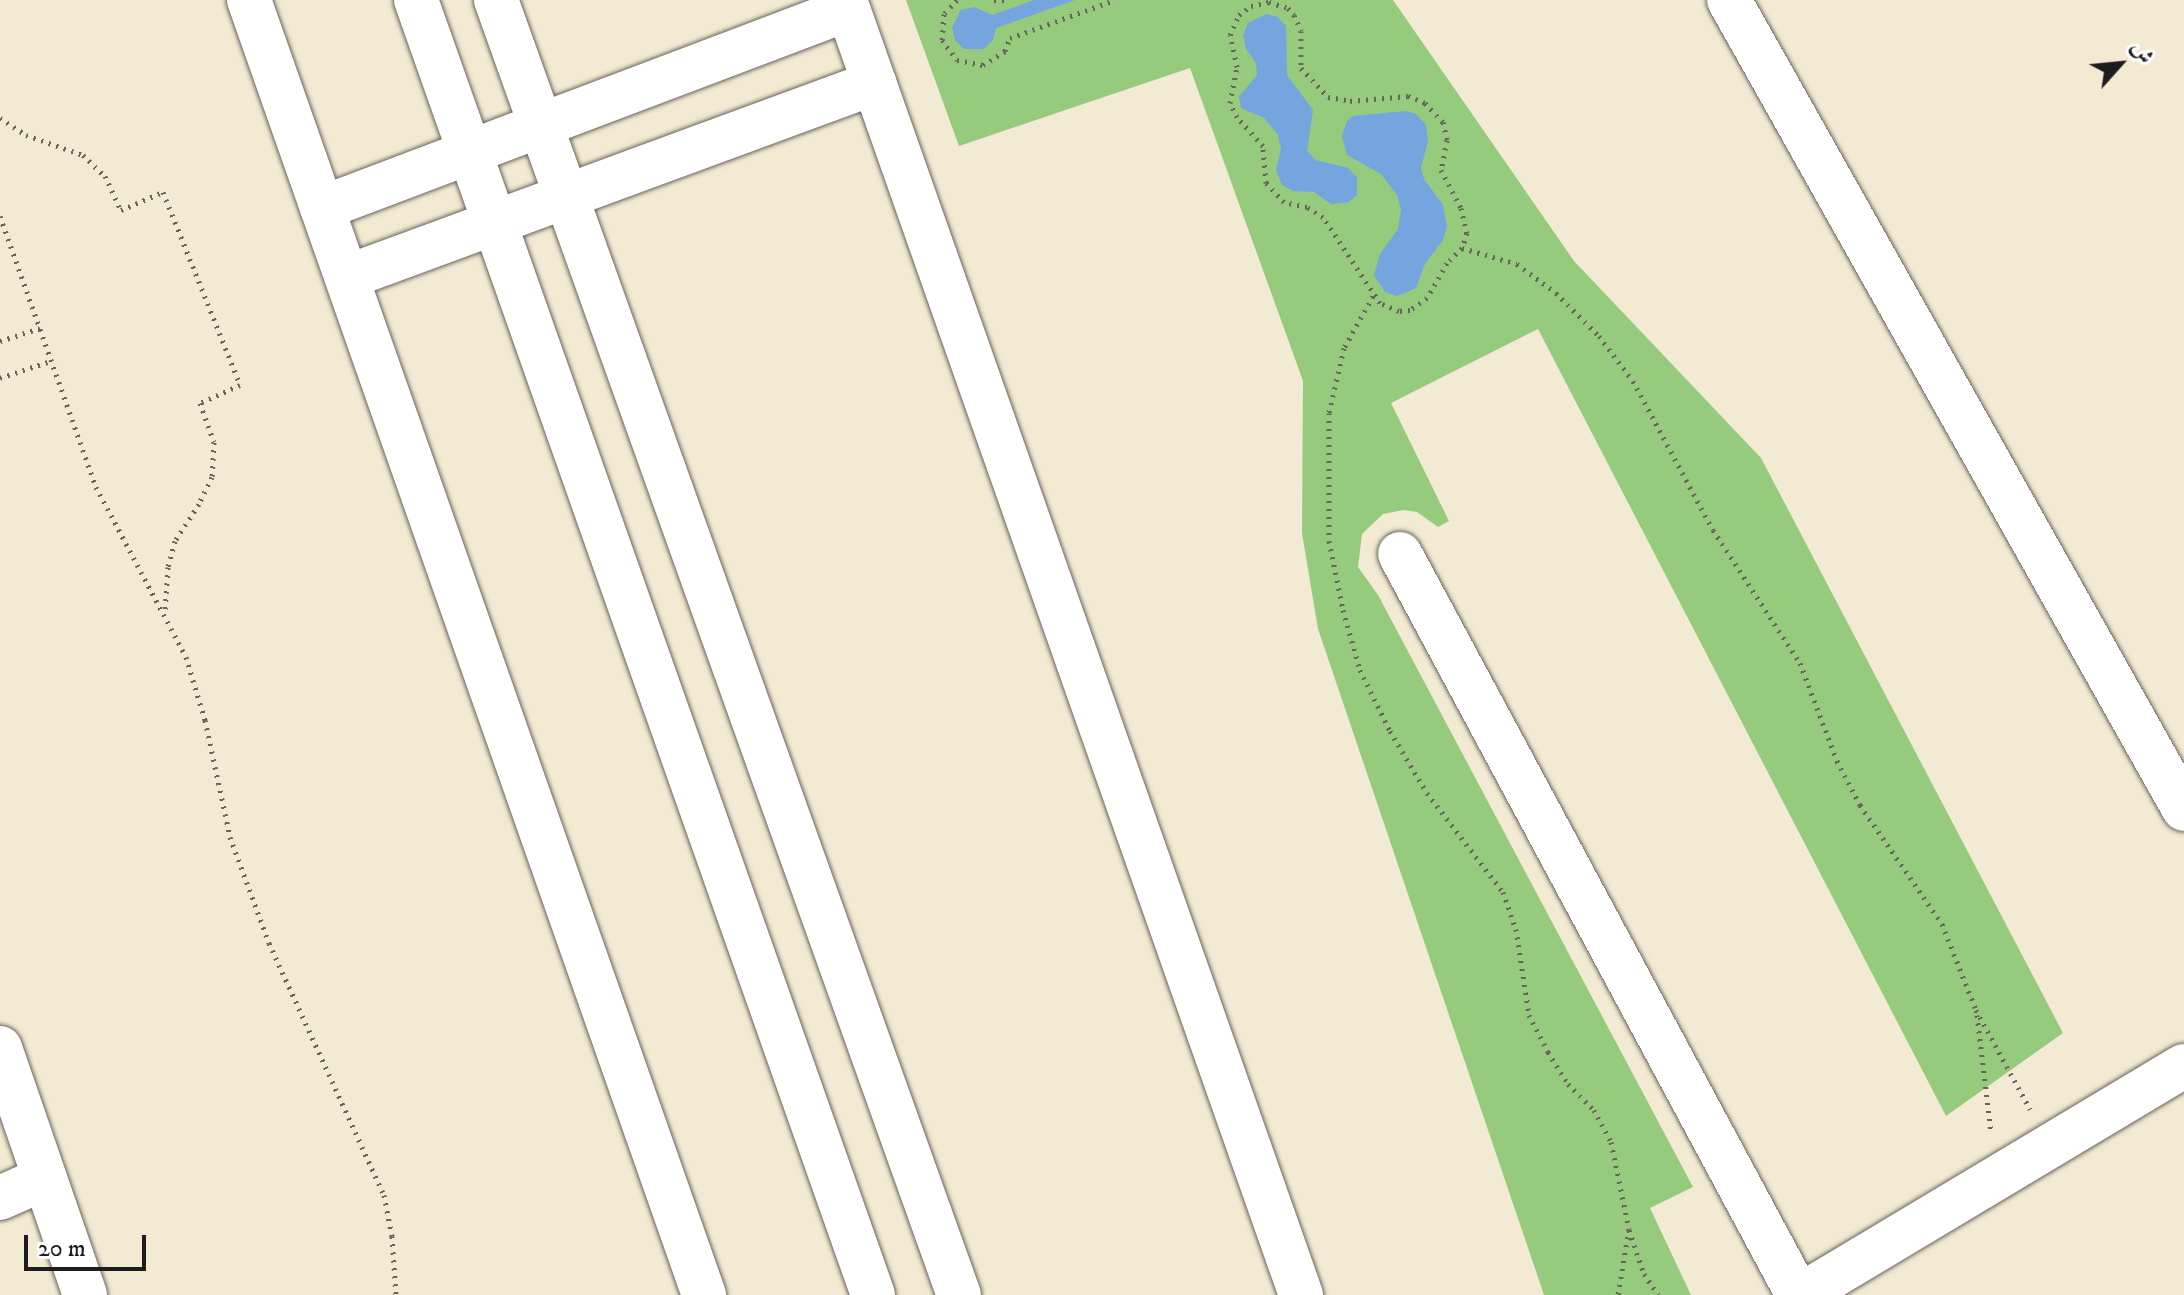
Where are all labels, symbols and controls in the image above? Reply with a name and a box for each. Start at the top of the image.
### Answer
north arrow [2080,24,2160,104]
text: ش [2125,37,2159,69]
scale bar [28,1219,150,1269]
text: 20 m [38,1234,86,1264]

